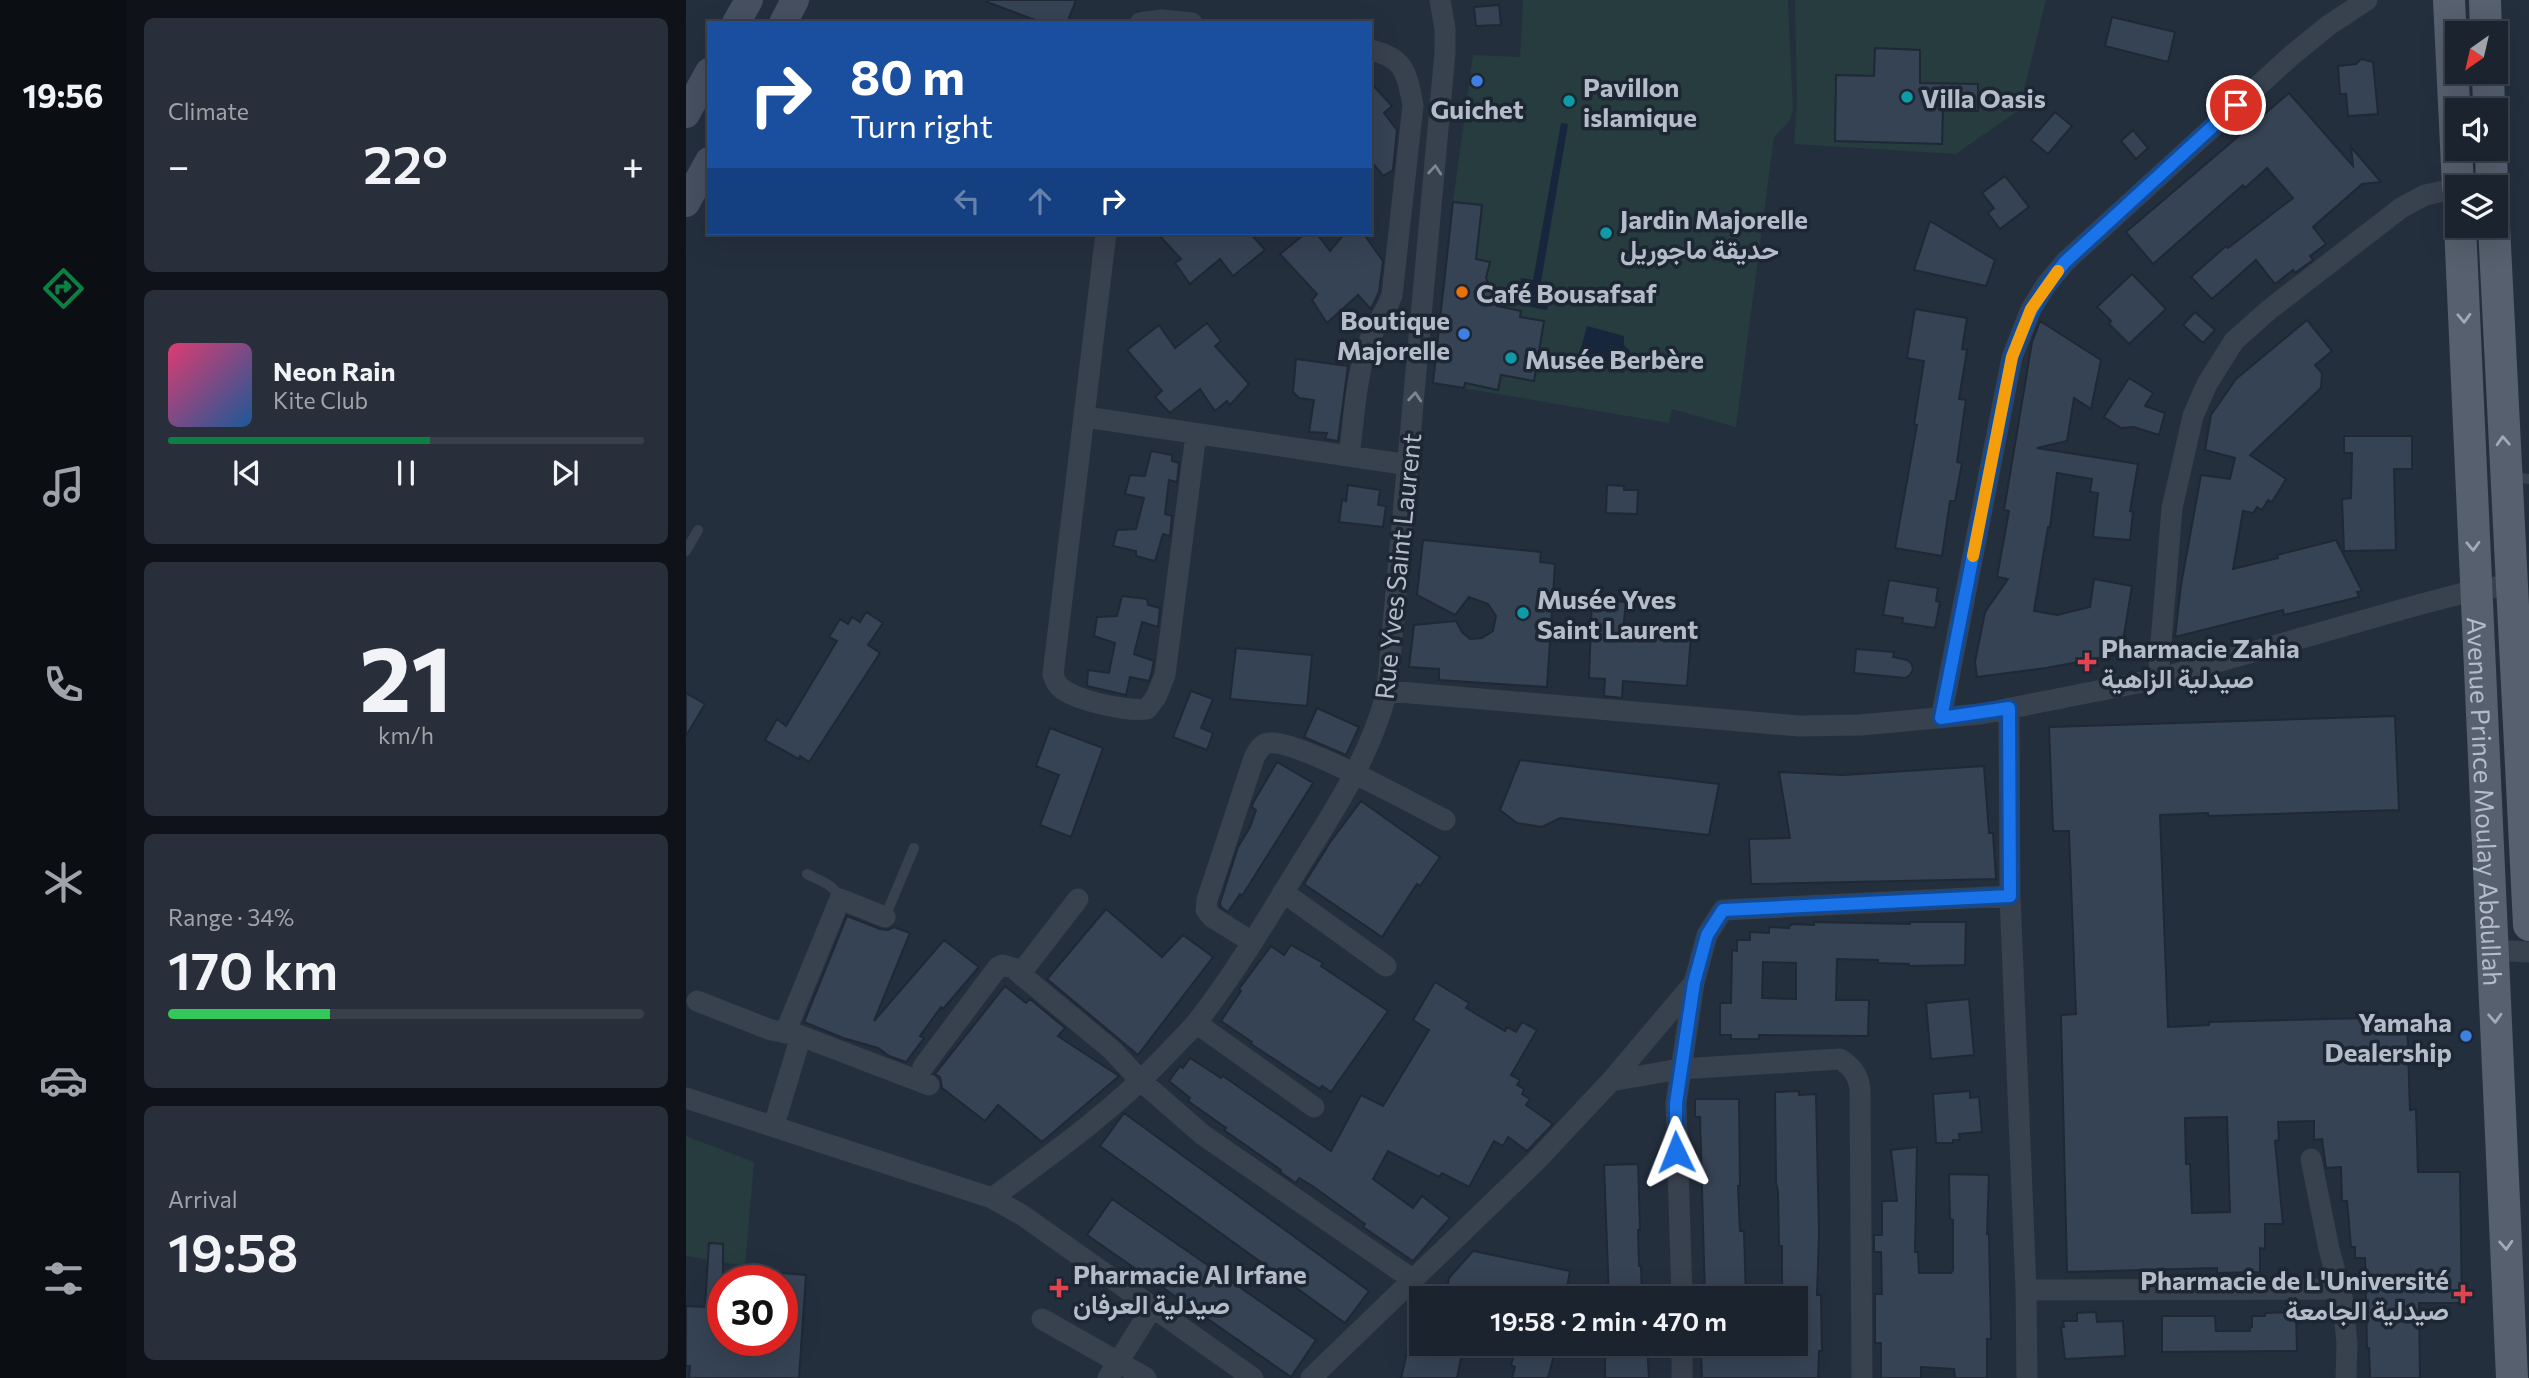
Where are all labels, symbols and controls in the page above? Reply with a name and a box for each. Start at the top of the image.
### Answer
north arrow [2445,21,2508,84]
map controls [2445,21,2508,238]
text: 80 m [850,45,965,105]
icon: right [735,49,826,140]
place label: Pavillon islamique [1583,71,1697,132]
marker: Guichet [1469,73,1485,89]
text: 19:56 [22,75,104,115]
pin [2206,75,2266,135]
place label: Villa Oasis [1921,82,2046,113]
icon: arrive [2217,86,2255,124]
marker: Villa Oasis [1899,89,1915,105]
place label: Guichet [1430,93,1524,124]
marker: Pavillon islamique [1561,93,1577,109]
text: Climate [168,97,249,125]
button: sound [2445,98,2508,161]
text: Turn right [850,105,993,145]
text: 22° [363,131,448,195]
text: − [168,141,190,188]
text: + [622,141,644,188]
one-way arrow [1427,164,1442,175]
button: layers [2445,175,2508,238]
icon: left [948,182,986,220]
icon: ahead [1021,182,1059,220]
icon: right [1094,182,1132,220]
place label: Jardin Majorelle حديقة ماجوريل [1620,203,1808,266]
marker: Jardin Majorelle حديقة ماجوريل [1598,225,1614,241]
icon: directions [39,264,88,313]
place label: Café Bousafsaf [1476,277,1657,308]
marker: Café Bousafsaf [1454,284,1470,300]
place label: Boutique Majorelle [1337,304,1450,365]
one-way arrow [2456,313,2471,324]
marker: Boutique Majorelle [1456,326,1472,342]
place label: Musée Berbère [1525,343,1704,374]
marker: Musée Berbère [1503,350,1519,366]
text: Neon Rain [273,355,396,386]
text: Kite Club [273,386,368,414]
one-way arrow [1407,391,1422,402]
street label: Rue Yves Saint Laurent [1368,431,1426,701]
one-way arrow [2496,435,2511,446]
icon: previous [228,454,266,492]
icon: pause [387,454,425,492]
icon: next [546,454,584,492]
icon: music [39,462,88,511]
one-way arrow [2466,540,2481,551]
place label: Musée Yves Saint Laurent [1537,583,1698,644]
marker: Musée Yves Saint Laurent [1515,605,1531,621]
street label: Avenue Prince Moulay Abdullah [2462,616,2510,987]
text: 21 [360,619,452,731]
place label: Pharmacie Zahia صيدلية الزاهية [2101,632,2300,695]
marker: Pharmacie Zahia صيدلية الزاهية [2079,654,2095,670]
icon: phone [39,660,88,709]
text: km/h [378,721,434,749]
icon: climate [39,858,88,907]
text: Range · 34% [168,903,294,931]
text: 170 km [168,937,338,1001]
place label: Yamaha Dealership [2325,1006,2452,1067]
one-way arrow [2488,1012,2503,1023]
marker: Yamaha Dealership [2458,1028,2474,1044]
icon: car [39,1056,88,1105]
position arrow [1639,1115,1713,1189]
text: Arrival [168,1185,238,1213]
text: 19:58 [168,1219,298,1283]
one-way arrow [2499,1240,2514,1251]
icon: filters [39,1254,88,1303]
place label: Pharmacie Al Irfane صيدلية العرفان [1073,1258,1307,1321]
place label: Pharmacie de L'Université صيدلية الجامعة [2140,1264,2449,1326]
speed limit sign: 30 [707,1265,798,1356]
marker: Pharmacie Al Irfane صيدلية العرفان [1051,1280,1067,1296]
marker: Pharmacie de L'Université صيدلية الجامعة [2455,1286,2471,1302]
text: 19:58 · 2 min · 470 m [1490,1305,1727,1336]

